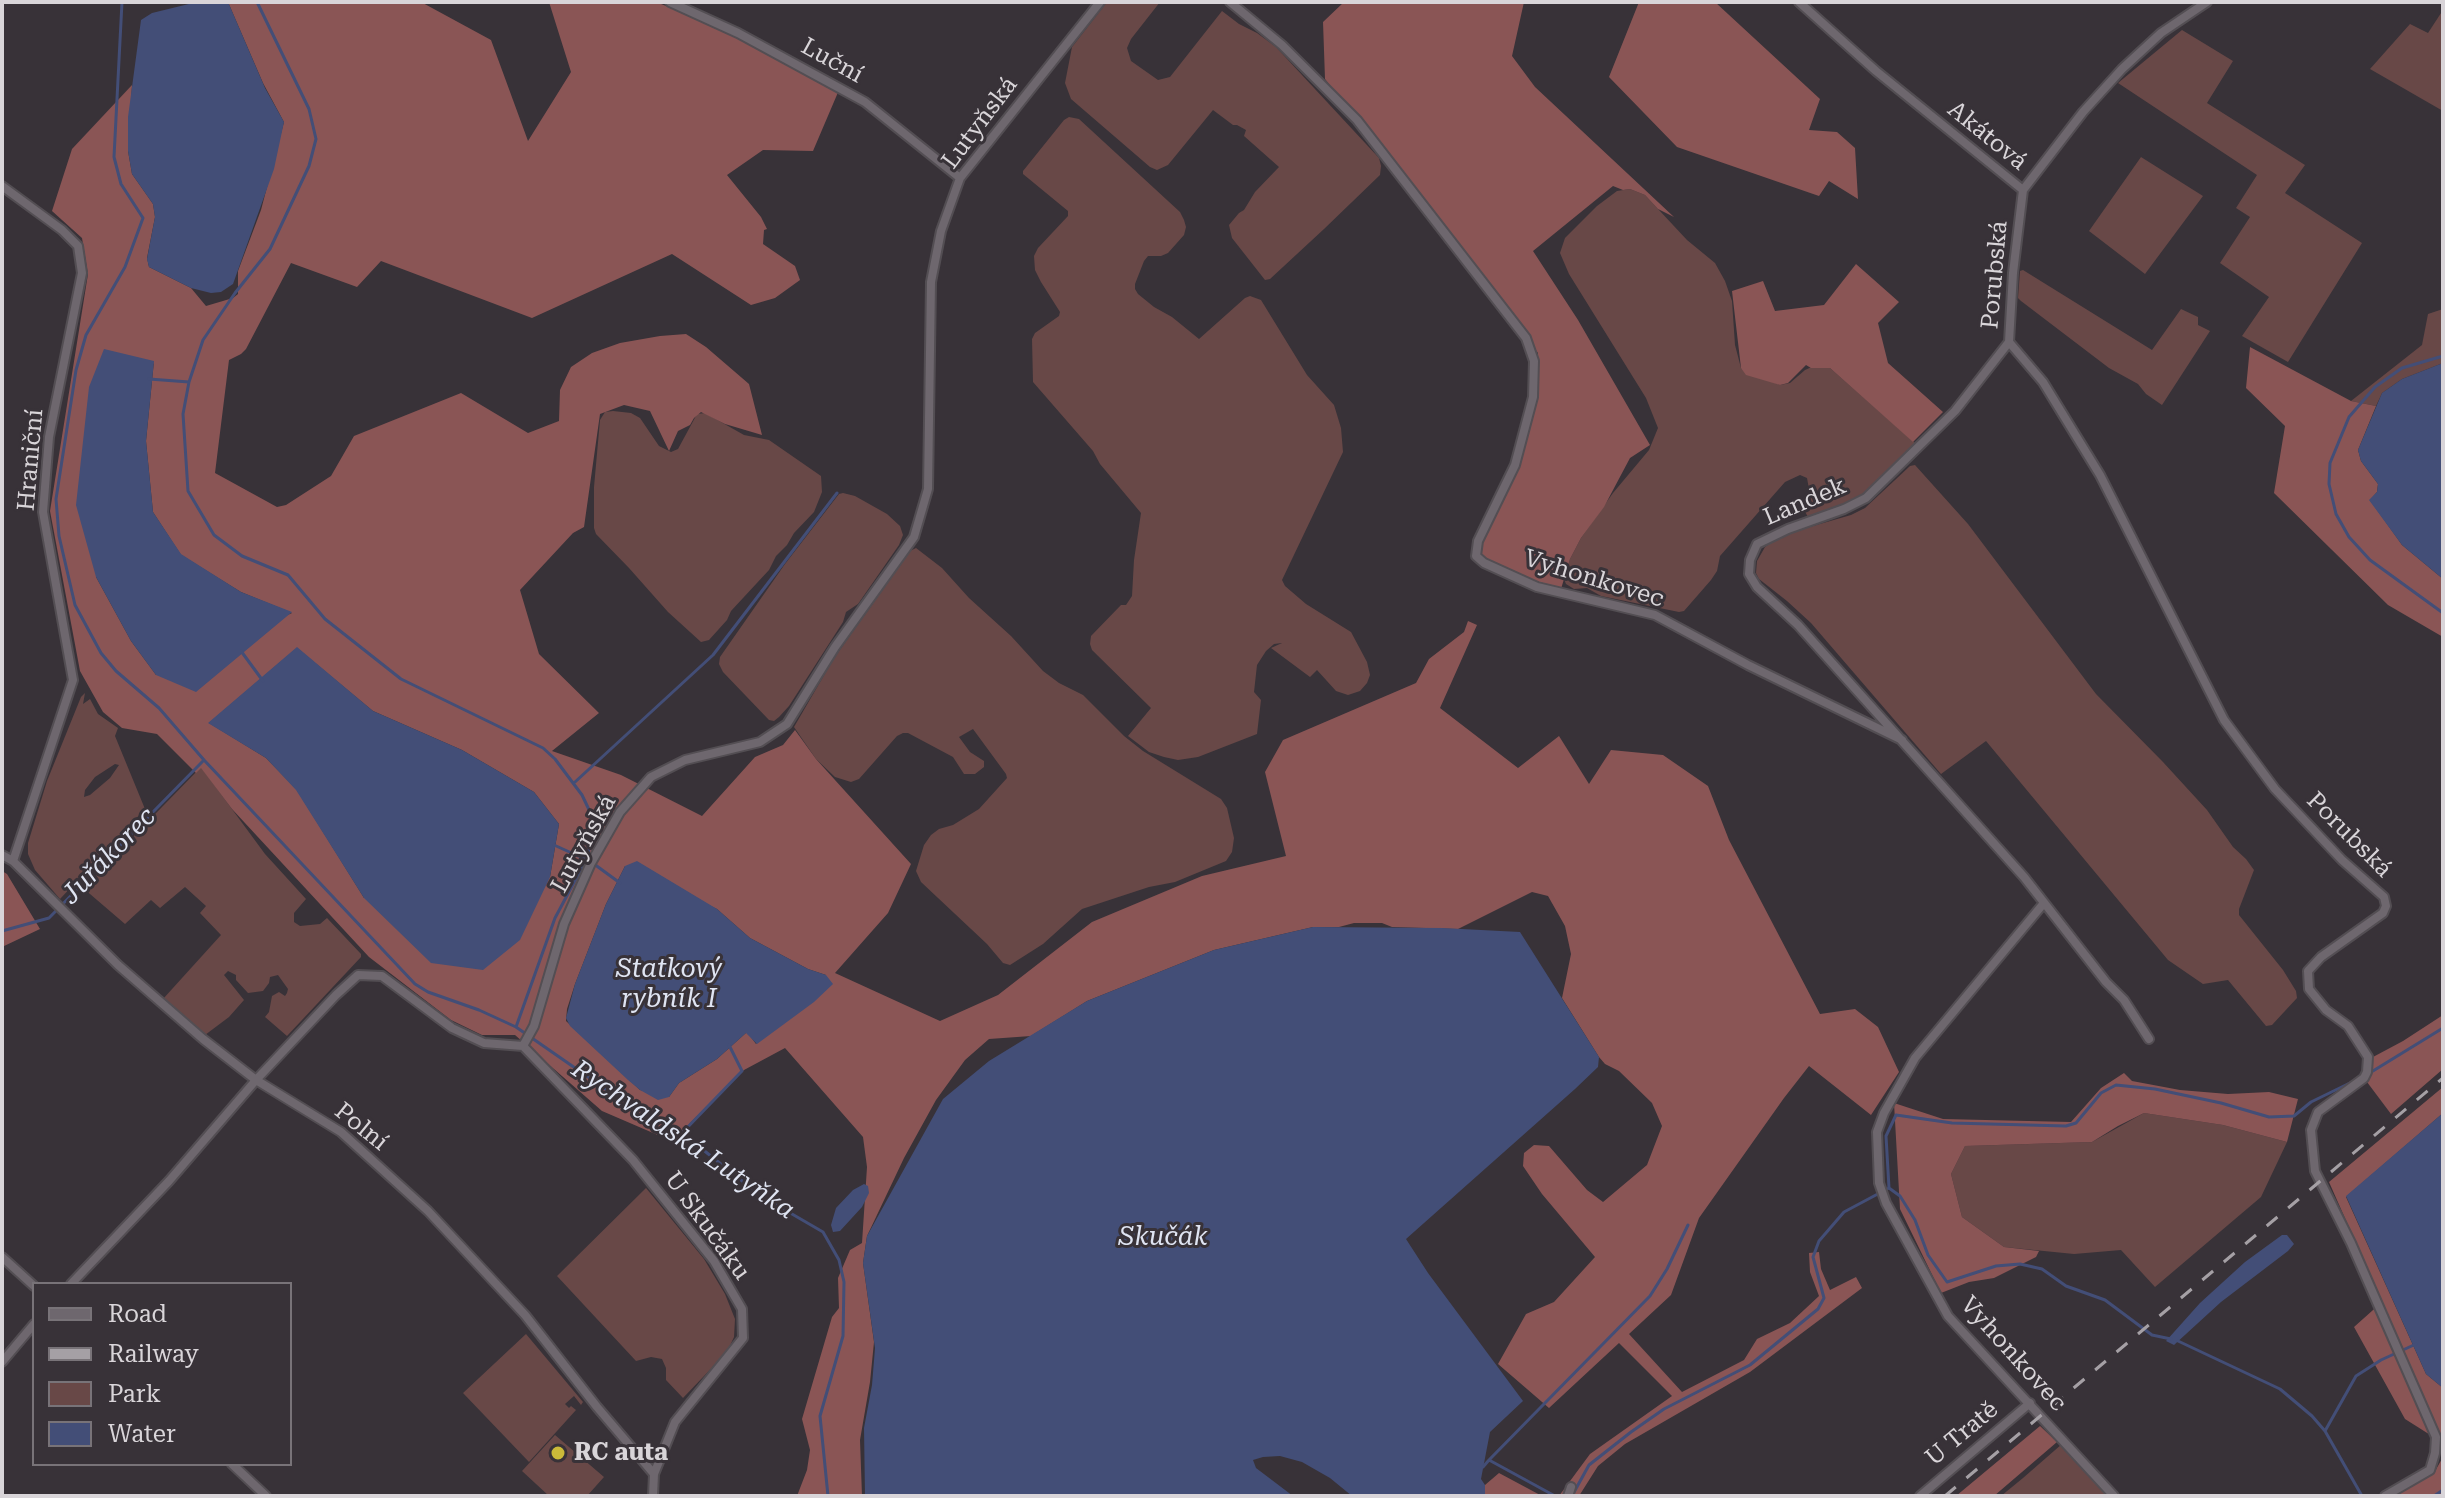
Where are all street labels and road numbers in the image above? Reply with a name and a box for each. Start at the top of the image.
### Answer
street label: Luční [796,32,868,90]
street label: Lutyňská [936,71,1024,175]
street label: Akátová [1942,95,2032,177]
street label: Porubská [1976,220,2014,330]
street label: Hraniční [12,408,50,512]
street label: Landek [1759,472,1851,532]
street label: Vyhonkovec [1521,544,1667,614]
street label: Porubská [2300,786,2398,884]
street label: Lutyňská [545,790,623,898]
street label: Polní [329,1097,393,1157]
street label: U Skučáku [658,1166,756,1286]
street label: Vyhonkovec [1954,1291,2072,1417]
street label: U Tratě [1920,1395,2004,1473]

